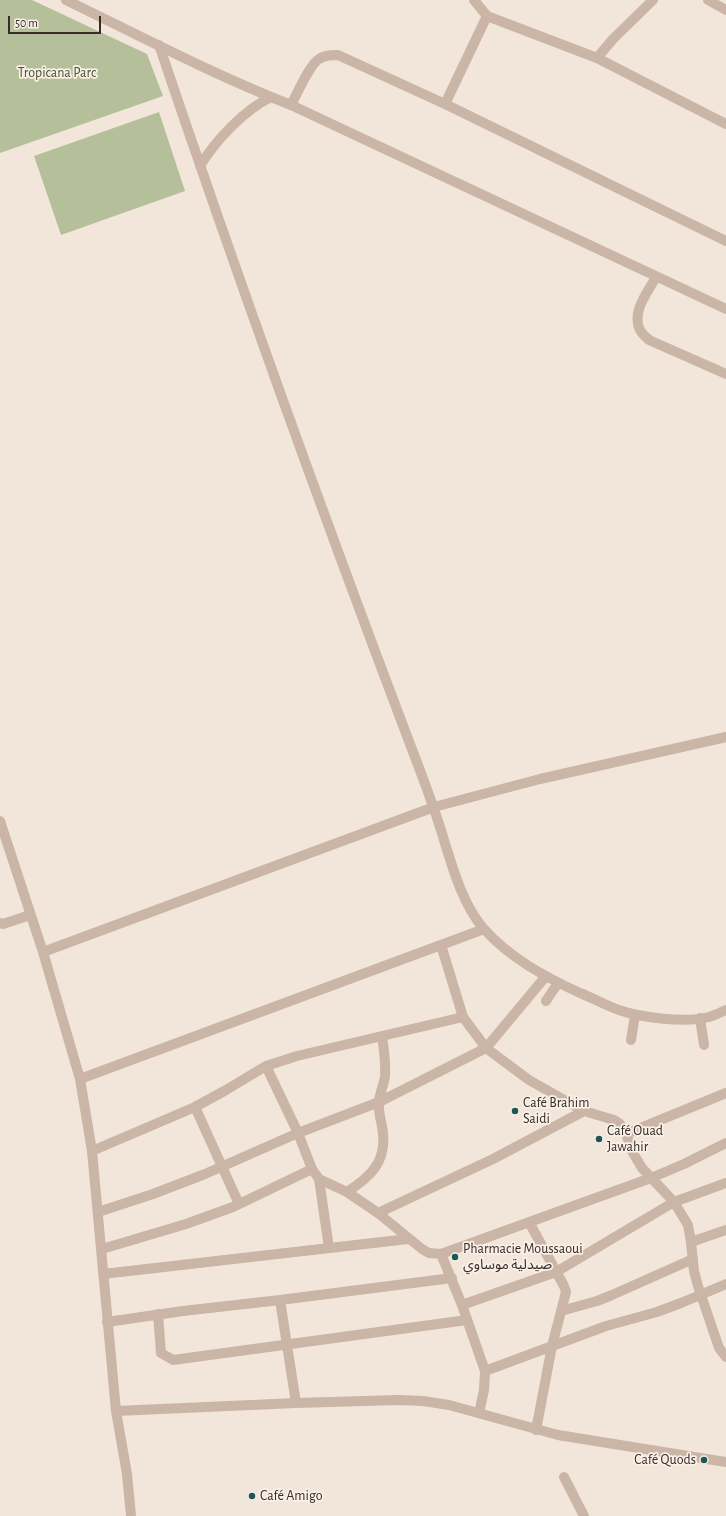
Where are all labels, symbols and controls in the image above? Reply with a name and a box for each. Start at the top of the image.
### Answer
scale bar [10,8,103,34]
text: 50 m [15,17,38,29]
park label: Tropicana Parc [18,65,96,81]
place label: Café Brahim Saidi [523,1095,589,1128]
marker: Café Brahim Saidi [510,1106,520,1116]
place label: Café Ouad Jawahir [607,1123,663,1156]
marker: Café Ouad Jawahir [594,1134,604,1144]
place label: Pharmacie Moussaoui صيدلية موساوي [463,1241,583,1274]
marker: Pharmacie Moussaoui صيدلية موساوي [450,1252,460,1262]
place label: Café Quods [634,1452,696,1468]
marker: Café Quods [699,1455,709,1465]
place label: Café Amigo [260,1488,323,1504]
marker: Café Amigo [247,1491,257,1501]

